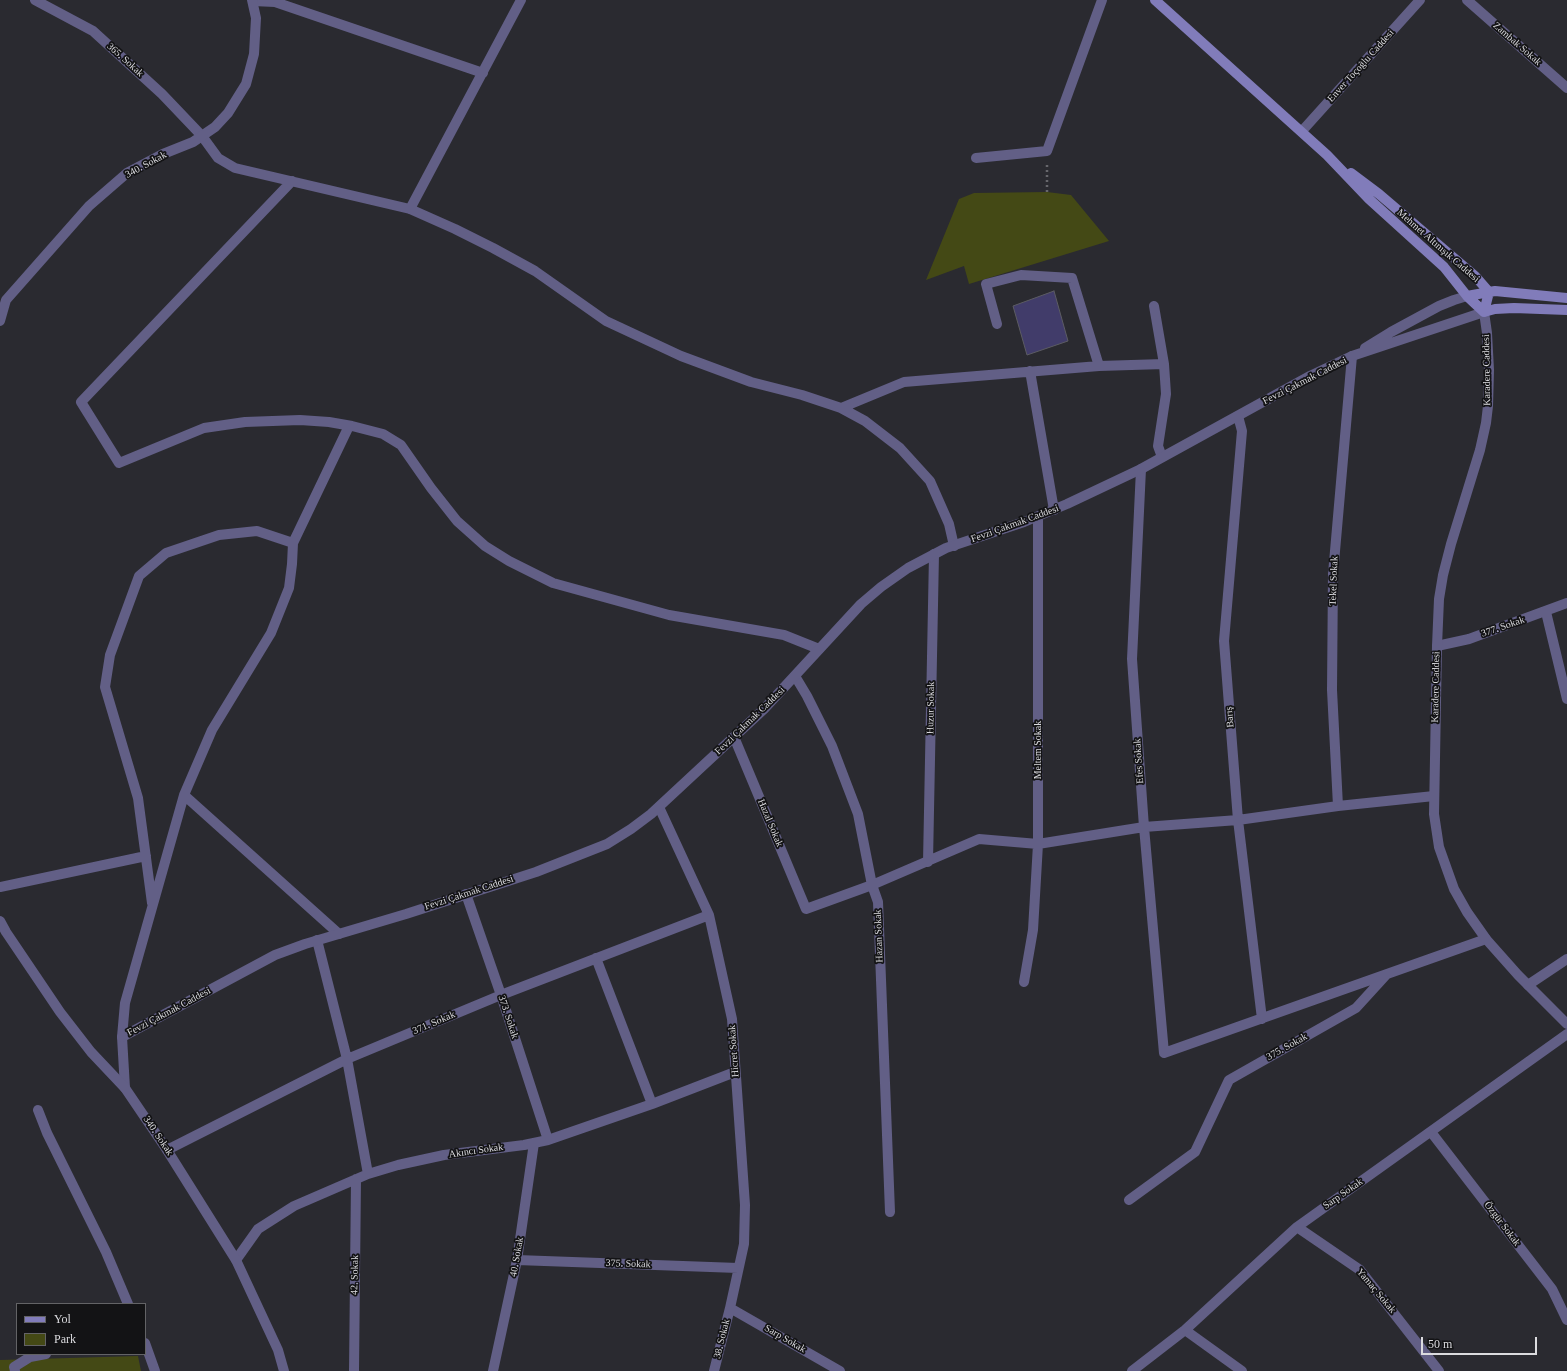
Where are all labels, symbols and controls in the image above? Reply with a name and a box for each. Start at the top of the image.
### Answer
street label: Zambak Sokak [1490,20,1544,68]
street label: Enver Toçoğlu Caddesi [1325,27,1397,105]
street label: 365. Sokak [104,40,146,80]
street label: 340. Sokak [123,149,169,181]
street label: Mehmet Altınışık Caddesi [1394,207,1482,285]
street label: Karadere Caddesi [1480,334,1494,406]
street label: Fevzi Çakmak Caddesi [1261,355,1349,407]
street label: Fevzi Çakmak Caddesi [969,502,1061,546]
street label: Tekel Sokak [1327,556,1341,606]
street label: 377. Sokak [1480,614,1526,640]
street label: Karadere Caddesi [1429,651,1443,723]
street label: Huzur Sokak [925,682,937,734]
street label: Fevzi Çakmak Caddesi [712,684,788,758]
street label: Barış [1223,706,1237,728]
street label: Meltem Sokak [1032,721,1044,779]
street label: Efes Sokak [1131,738,1147,784]
street label: Hazal Sokak [755,797,785,849]
street label: Fevzi Çakmak Caddesi [423,873,515,913]
street label: Hazan Sokak [872,909,886,963]
street label: Fevzi Çakmak Caddesi [125,985,213,1039]
street label: 373. Sokak [495,994,521,1040]
street label: 371. Sokak [411,1009,457,1037]
street label: Hicret Sokak [726,1024,742,1078]
street label: 375. Sokak [1264,1031,1310,1063]
street label: 340. Sokak [140,1114,176,1158]
street label: Akıncı Sokak [448,1141,504,1161]
street label: Sarp Sokak [1321,1176,1365,1212]
street label: Özgür Sokak [1481,1199,1523,1249]
street label: 40. Sokak [508,1236,526,1278]
street label: 42. Sokak [349,1255,361,1295]
street label: 375. Sokak [605,1257,651,1271]
street label: Yamaç Sokak [1354,1266,1398,1316]
legend [16,1303,146,1355]
text: Yol [54,1312,71,1326]
street label: 38. Sokak [711,1318,733,1360]
street label: Sarp Sokak [762,1322,808,1356]
scale bar [1423,1329,1539,1355]
text: Park [54,1332,76,1346]
text: 50 m [1428,1337,1452,1351]

